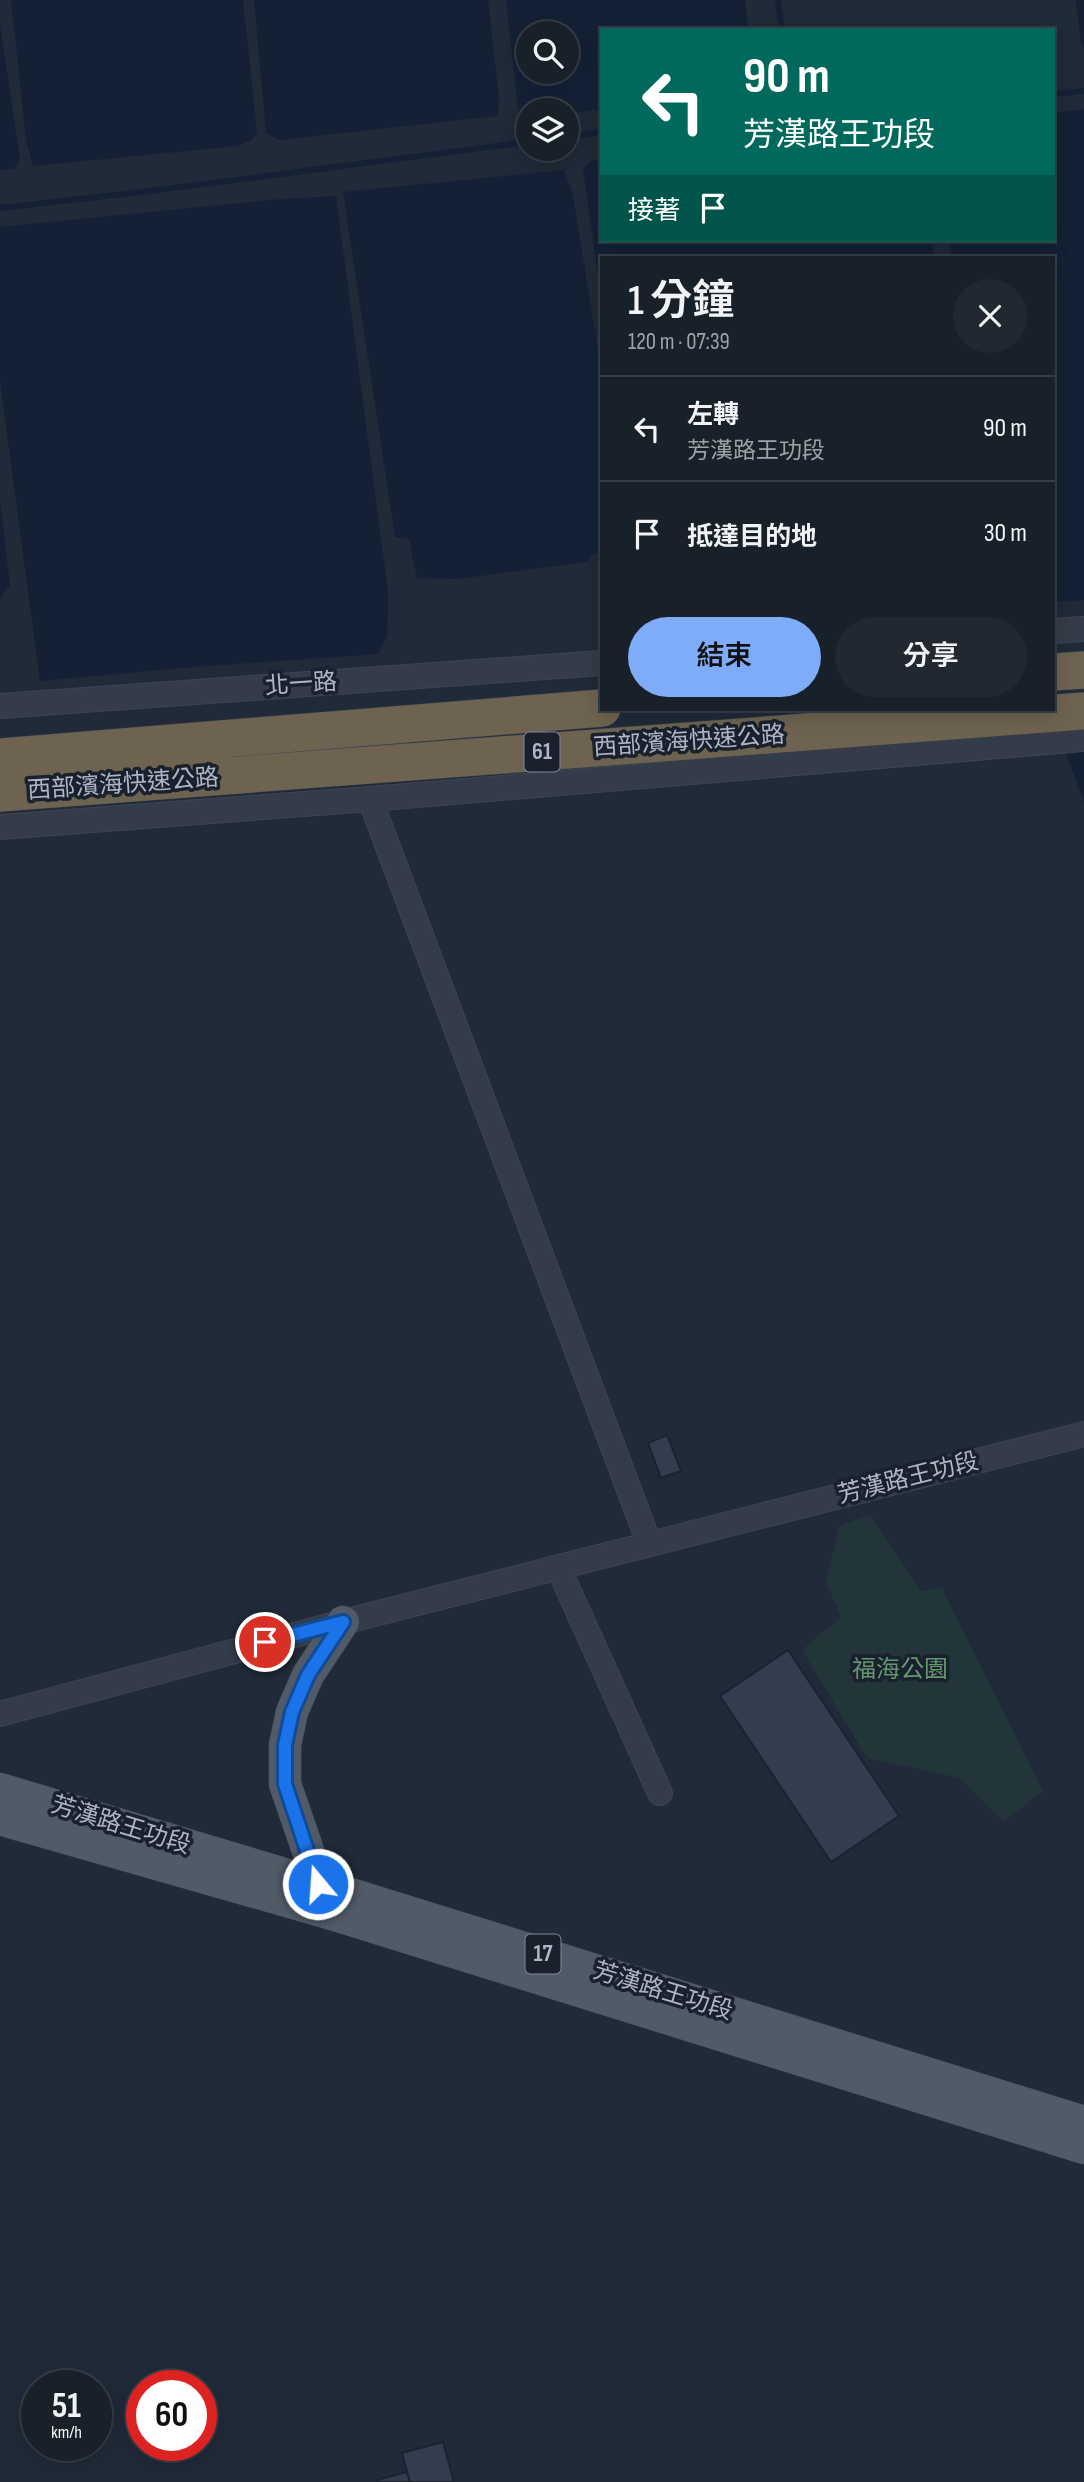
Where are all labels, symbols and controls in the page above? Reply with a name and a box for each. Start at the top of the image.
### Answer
map controls [516,21,579,161]
button: search [516,21,579,84]
text: 90 m [743,48,830,107]
icon: left [628,56,719,147]
button: layers [516,98,579,161]
text: 芳漢路王功段 [743,116,935,155]
icon: arrive [694,189,732,227]
text: 接著 [628,196,680,227]
text: 1 分鐘 [628,276,734,327]
button: close [953,279,1027,353]
text: 120 m · 07:39 [628,328,730,356]
text: 左轉 [687,400,739,431]
icon: left [628,410,666,448]
text: 90 m [983,413,1027,444]
text: 芳漢路王功段 [687,437,825,465]
icon: arrive [628,515,666,553]
text: 30 m [984,518,1027,549]
text: 抵達目的地 [687,522,817,553]
button: 結束 [628,617,821,697]
button: 分享 [835,617,1027,697]
street label: 北一路 [264,667,338,701]
street label: 西部濱海快速公路 [592,720,786,762]
road number: 61 [524,732,560,772]
street label: 西部濱海快速公路 [26,763,220,805]
street label: 芳漢路王功段 [835,1447,981,1509]
pin [235,1612,295,1672]
icon: arrive [246,1623,284,1661]
park label: 福海公園 [852,1655,948,1684]
street label: 芳漢路王功段 [48,1790,194,1860]
position arrow [281,1847,355,1921]
road number: 17 [526,1935,560,1974]
street label: 芳漢路王功段 [590,1956,736,2026]
speed limit sign: 60 [126,2370,217,2461]
text: 51 [52,2385,81,2428]
text: km/h [51,2422,82,2443]

